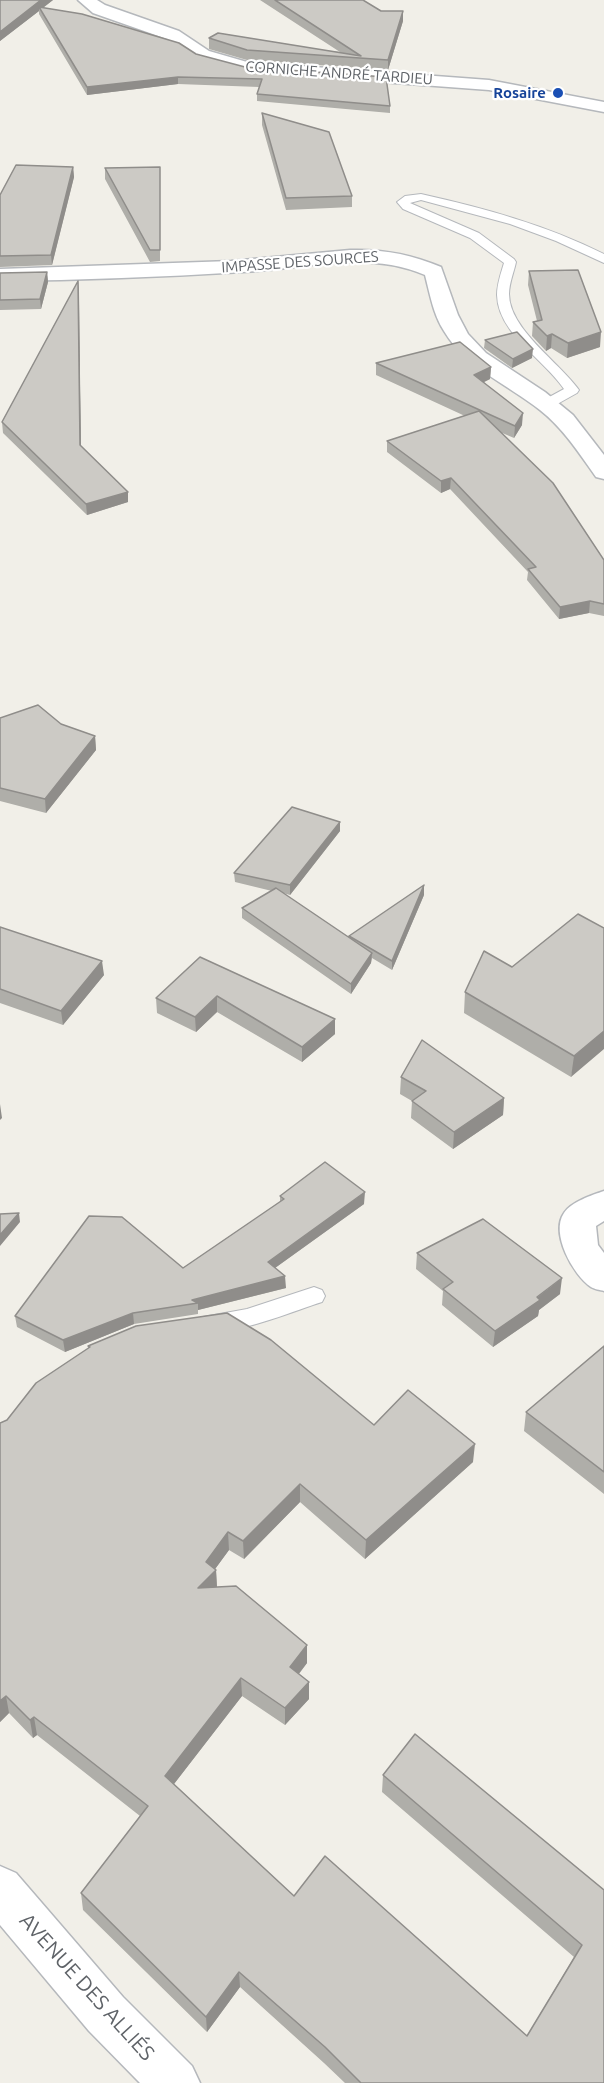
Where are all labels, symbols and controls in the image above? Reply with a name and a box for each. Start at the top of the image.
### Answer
street label: CORNICHE ANDRÉ TARDIEU [245,57,433,89]
place label: Rosaire [493,84,546,102]
marker: Rosaire [551,86,565,100]
street label: IMPASSE DES SOURCES [221,248,379,276]
street label: AVENUE DES ALLIÉS [14,1908,160,2066]

